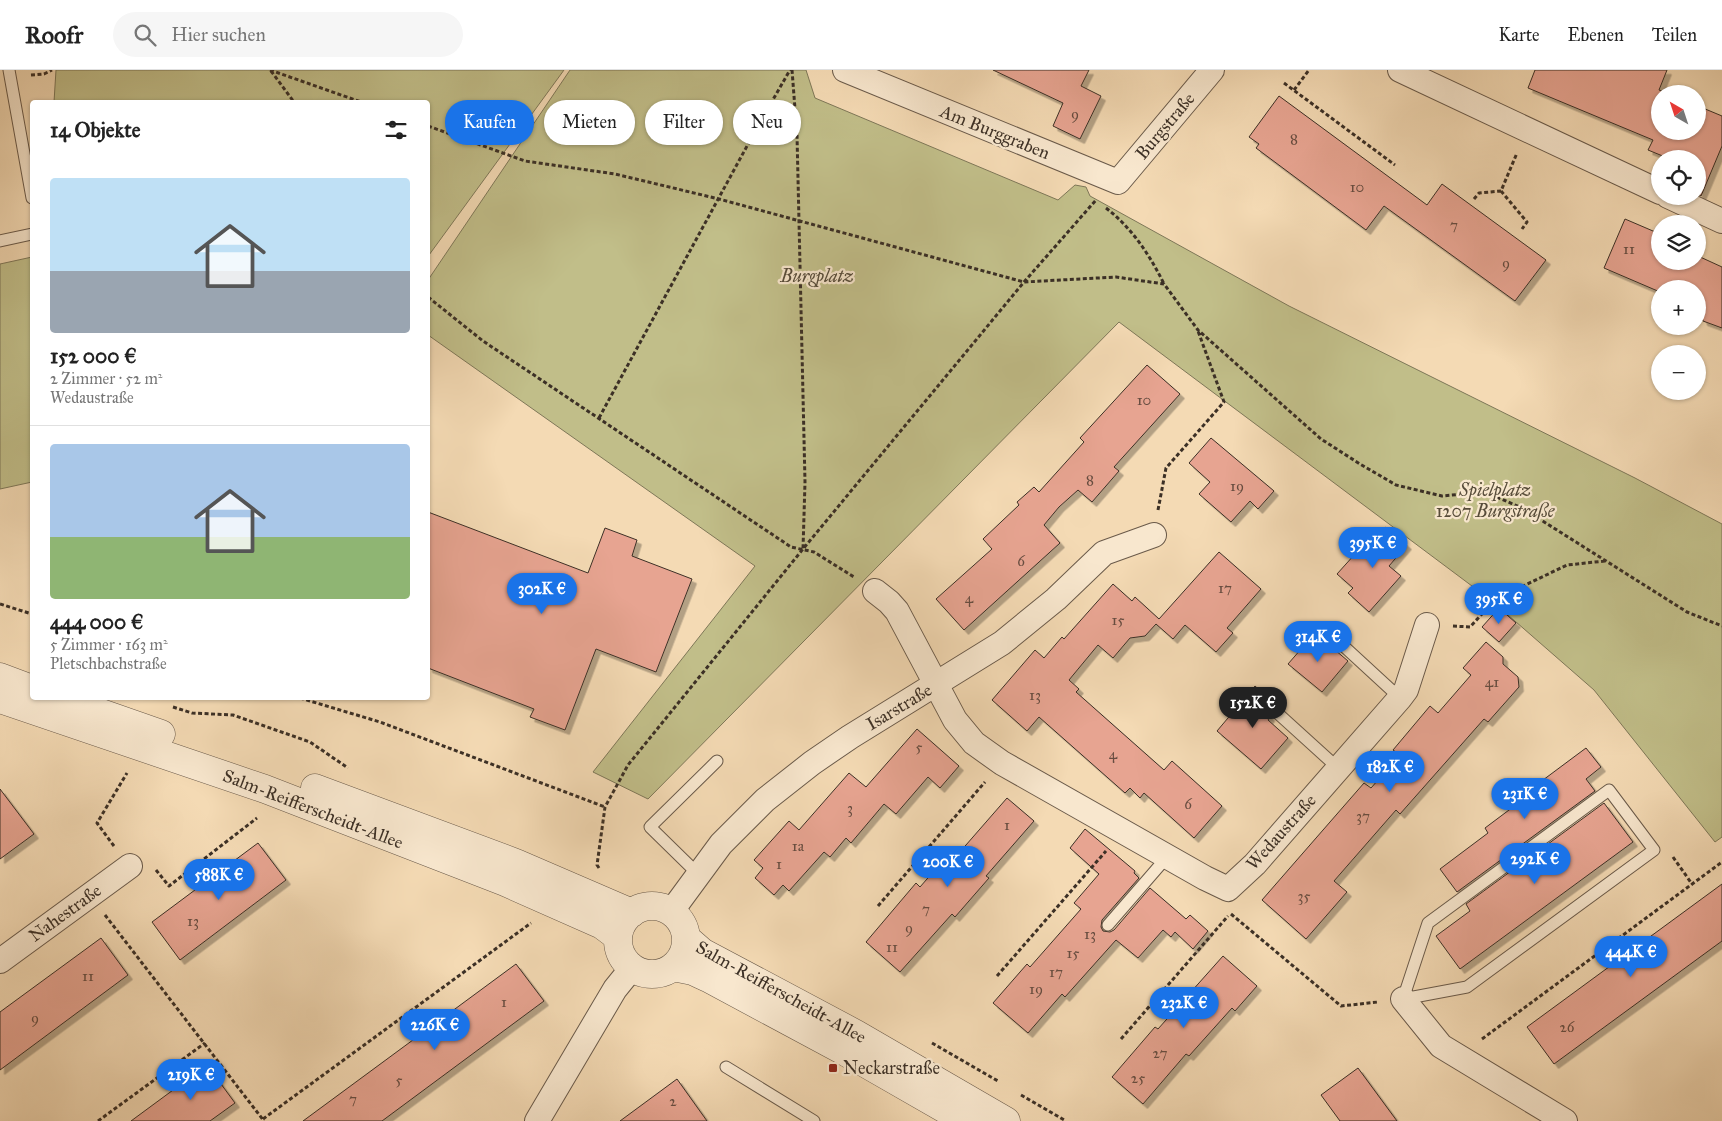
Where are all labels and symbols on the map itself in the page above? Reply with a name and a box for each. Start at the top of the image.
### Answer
north arrow [1651,85,1706,140]
street label: Burgstraße [1131,88,1200,165]
street label: Am Burggraben [936,100,1053,165]
house number: 9 [1071,105,1079,123]
house number: 8 [1290,130,1298,148]
house number: 10 [1350,178,1364,196]
house number: 7 [1450,216,1458,234]
house number: 11 [1623,240,1635,258]
house number: 9 [1502,254,1510,272]
park label: Burgplatz [779,265,854,288]
house number: 10 [1137,391,1151,409]
house number: 8 [1086,471,1094,489]
house number: 19 [1230,477,1244,495]
park label: Spielplatz 1207 Burgstraße [1436,479,1556,522]
pin: 395K € [1332,526,1414,569]
house number: 6 [1017,552,1026,570]
pin: 302K € [501,572,583,615]
house number: 17 [1218,579,1232,597]
pin: 395K € [1458,582,1540,625]
house number: 4 [965,589,974,607]
house number: 15 [1112,611,1124,629]
pin: 314K € [1277,620,1359,663]
house number: 41 [1485,673,1499,691]
street label: Isarstraße [862,679,936,735]
house number: 13 [1029,686,1041,704]
pin: 152K € [1212,686,1294,729]
house number: 5 [916,738,923,756]
house number: 4 [1109,745,1118,763]
pin: 182K € [1349,750,1431,793]
street label: Salm-Reifferscheidt-Allee [220,764,406,854]
pin: 231K € [1484,778,1566,820]
street label: Wedaustraße [1241,790,1321,874]
house number: 6 [1184,795,1193,813]
house number: 3 [847,799,853,817]
house number: 37 [1356,807,1370,825]
house number: 1 [1004,816,1010,834]
house number: 1a [792,837,805,855]
pin: 292K € [1494,842,1576,885]
pin: 200K € [907,846,989,888]
house number: 1 [776,855,782,873]
pin: 588K € [178,858,260,901]
street label: Nahestraße [25,879,105,947]
house number: 35 [1298,887,1311,905]
house number: 7 [922,900,930,918]
house number: 13 [187,912,199,930]
house number: 9 [905,919,913,937]
house number: 13 [1084,925,1096,943]
street label: Salm-Reifferscheidt-Allee [692,936,870,1048]
pin: 444K € [1590,936,1672,978]
house number: 11 [886,938,898,956]
house number: 15 [1067,944,1079,962]
house number: 17 [1049,963,1063,981]
house number: 11 [82,967,94,985]
house number: 19 [1029,980,1043,998]
pin: 232K € [1143,986,1225,1029]
house number: 1 [501,993,507,1011]
pin: 226K € [394,1008,476,1051]
house number: 9 [31,1009,39,1027]
house number: 26 [1559,1018,1576,1036]
house number: 27 [1153,1044,1168,1062]
place label: Neckarstraße [843,1057,940,1079]
pin: 219K € [150,1058,232,1101]
marker: Neckarstraße [827,1062,839,1074]
house number: 25 [1131,1069,1145,1087]
house number: 5 [396,1071,403,1089]
house number: 7 [349,1090,357,1108]
house number: 2 [669,1092,677,1110]

